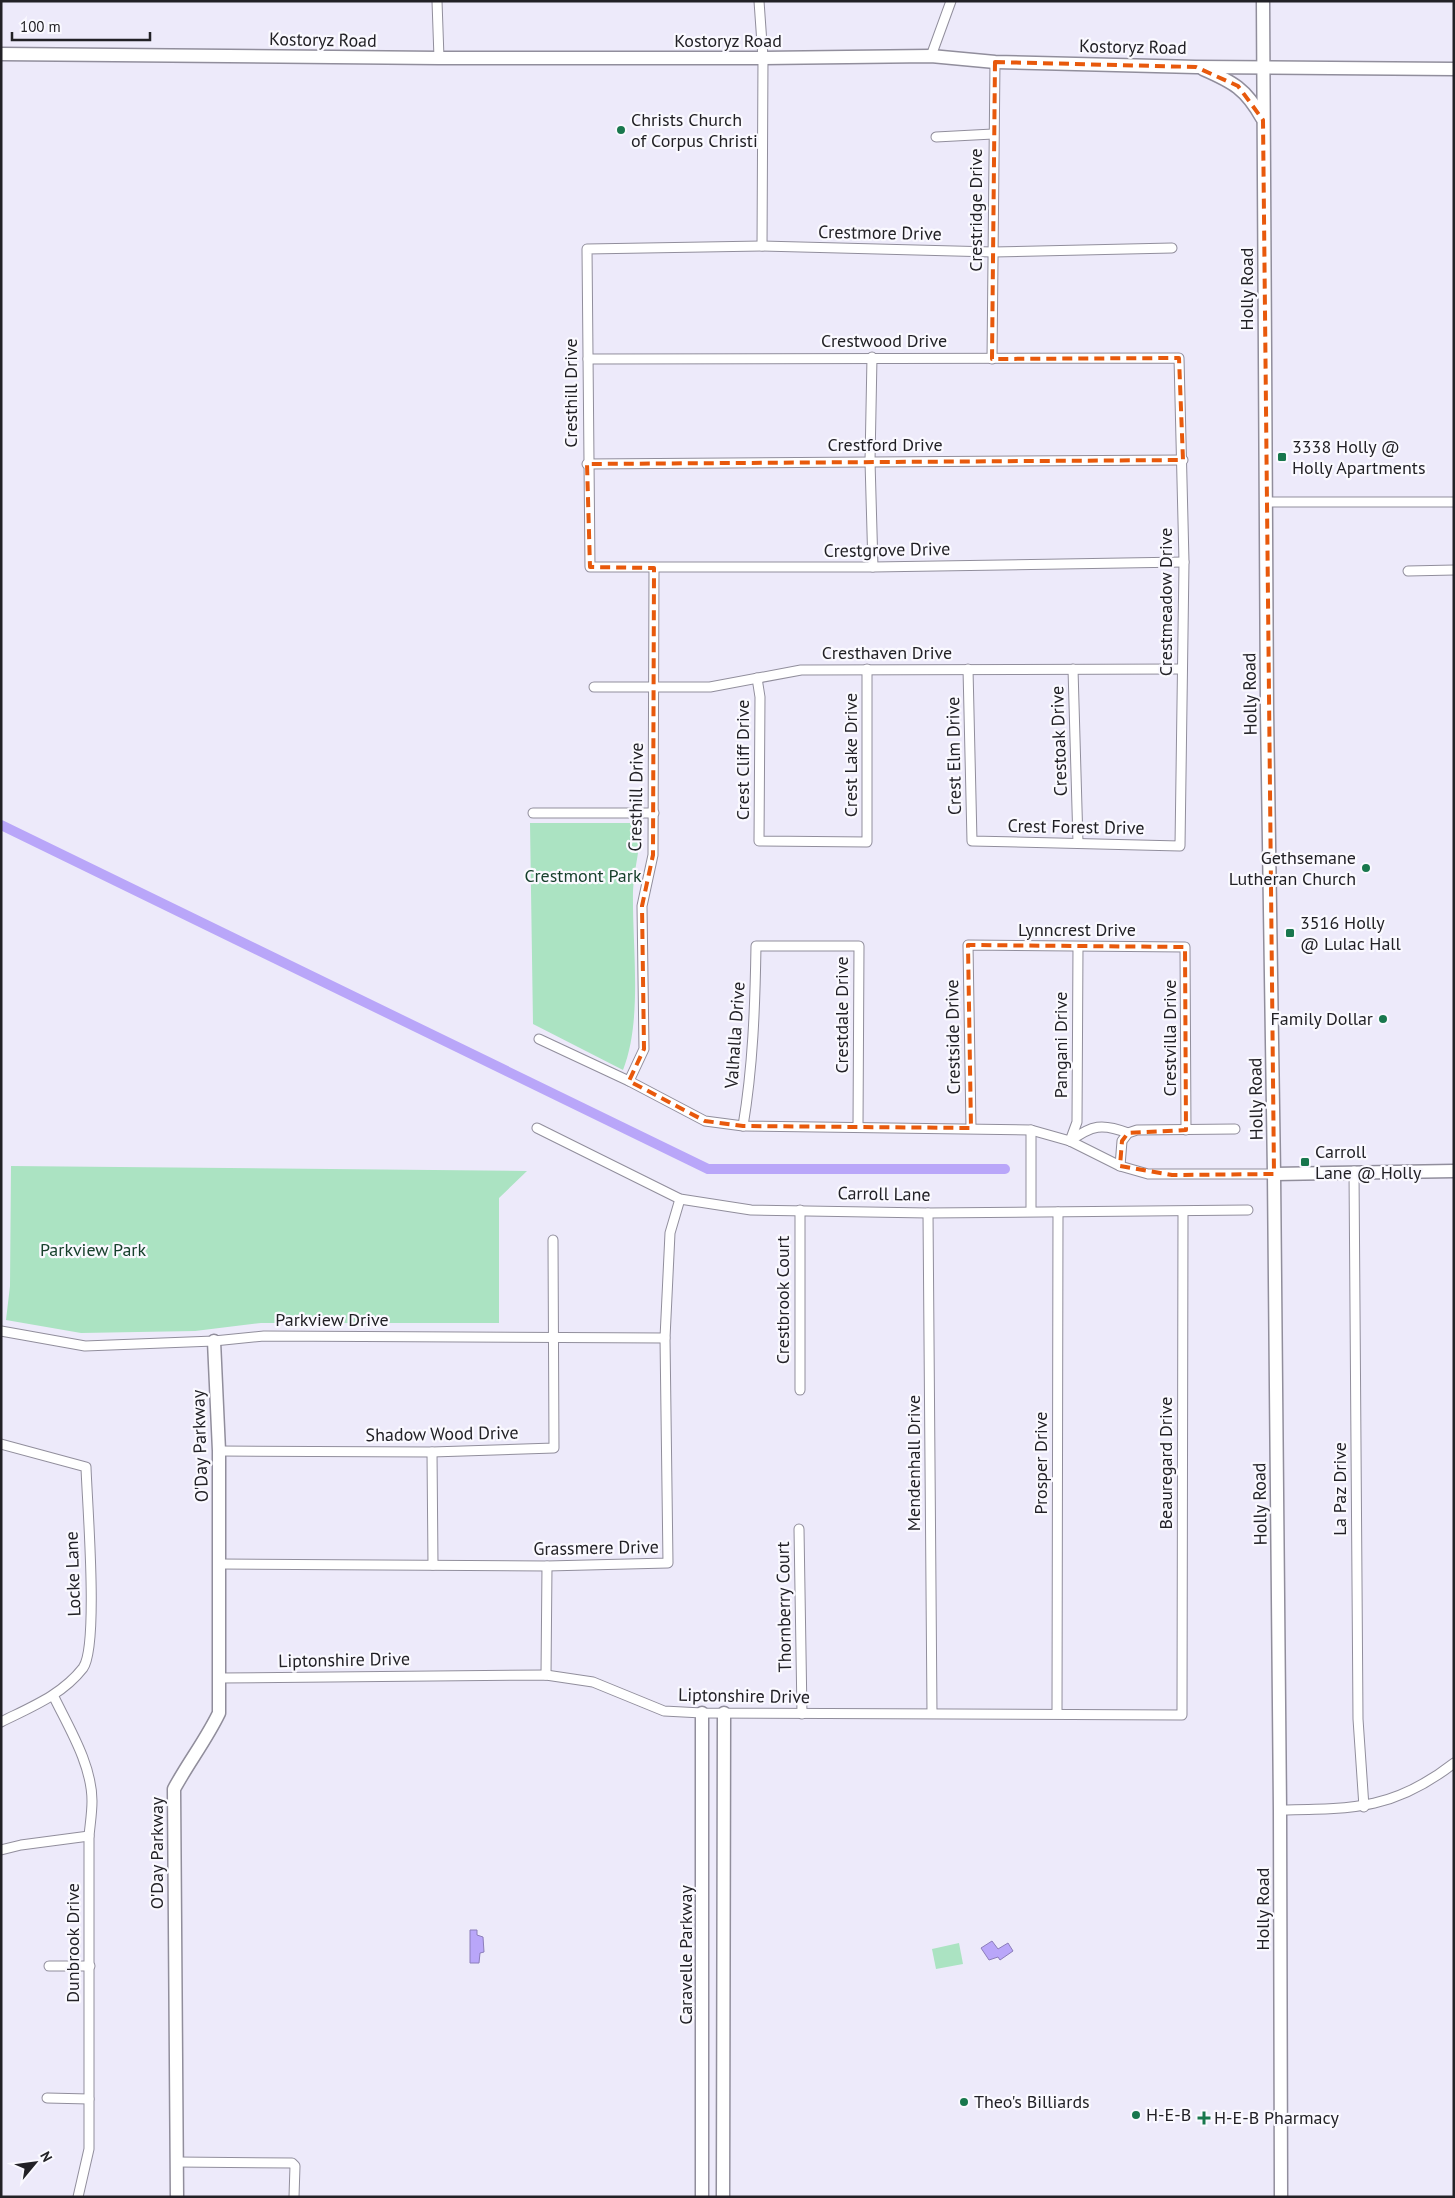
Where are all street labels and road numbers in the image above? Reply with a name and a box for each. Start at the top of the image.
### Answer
street label: Kostoryz Road [269,27,377,52]
street label: Kostoryz Road [674,29,782,52]
street label: Kostoryz Road [1079,34,1187,59]
street label: Crestridge Drive [964,148,987,272]
street label: Crestmore Drive [818,220,942,245]
street label: Holly Road [1235,248,1258,330]
street label: Crestwood Drive [821,329,947,352]
street label: Cresthill Drive [559,338,582,448]
street label: Crestford Drive [827,433,943,456]
street label: Crestmeadow Drive [1154,528,1177,676]
street label: Crestgrove Drive [823,537,951,562]
street label: Cresthaven Drive [822,641,952,664]
street label: Holly Road [1237,652,1262,736]
street label: Crestoak Drive [1045,685,1072,797]
street label: Crest Lake Drive [839,693,862,817]
street label: Crest Elm Drive [941,697,966,815]
street label: Crest Cliff Drive [731,700,754,820]
street label: Cresthill Drive [623,742,648,852]
street label: Crest Forest Drive [1007,814,1145,839]
street label: Lynncrest Drive [1018,918,1136,941]
street label: Crestdale Drive [830,956,853,1074]
street label: Crestside Drive [940,979,965,1095]
street label: Crestvilla Drive [1158,980,1181,1097]
street label: Valhalla Drive [719,981,750,1090]
street label: Pangani Drive [1049,992,1072,1098]
street label: Holly Road [1243,1057,1268,1141]
street label: Carroll Lane [837,1181,931,1206]
street label: Crestbrook Court [771,1236,794,1364]
street label: Parkview Drive [275,1308,389,1331]
street label: O'Day Parkway [186,1389,213,1503]
street label: Mendenhall Drive [902,1395,925,1531]
street label: Beauregard Drive [1154,1397,1177,1529]
street label: Prosper Drive [1029,1412,1052,1514]
street label: Shadow Wood Drive [365,1421,519,1446]
street label: La Paz Drive [1328,1442,1351,1536]
street label: Holly Road [1247,1462,1272,1546]
street label: Locke Lane [60,1531,85,1617]
street label: Grassmere Drive [533,1535,659,1560]
street label: Thornberry Court [771,1541,796,1673]
street label: Liptonshire Drive [278,1647,410,1672]
street label: Liptonshire Drive [678,1683,810,1708]
street label: O'Day Parkway [145,1796,168,1909]
street label: Holly Road [1251,1868,1274,1950]
street label: Dunbrook Drive [61,1883,84,2003]
street label: Caravelle Parkway [674,1885,697,2025]

